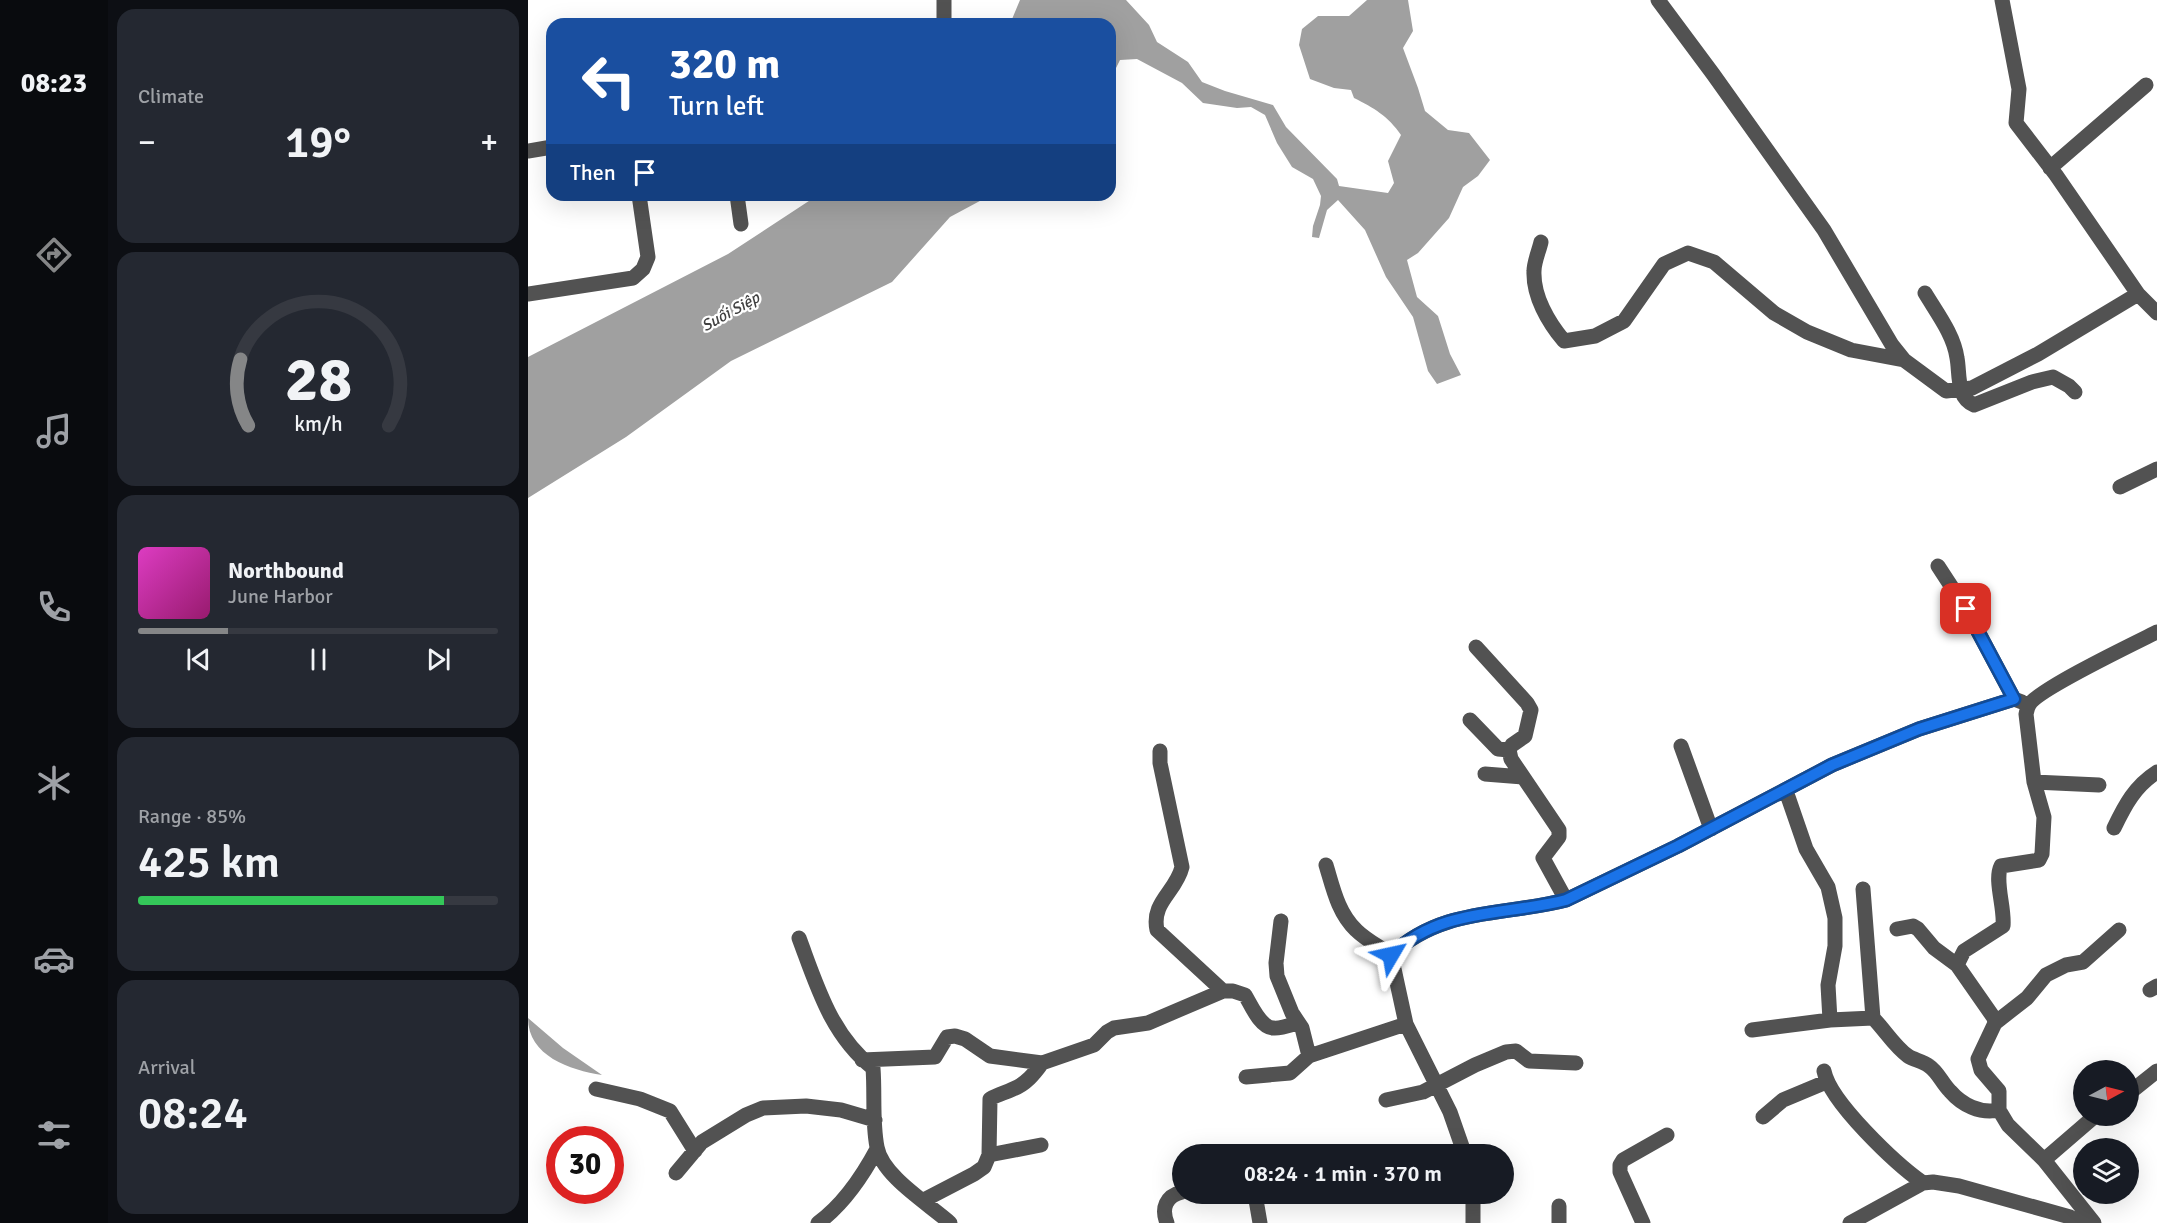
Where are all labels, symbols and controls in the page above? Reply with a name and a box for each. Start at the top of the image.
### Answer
text: 320 m [669,39,780,90]
icon: left [570,42,648,120]
text: 08:23 [21,67,87,100]
text: Climate [138,84,204,109]
text: Turn left [669,90,764,123]
text: 19° [285,115,351,170]
text: − [138,122,156,163]
text: + [480,122,498,163]
icon: arrive [628,156,661,189]
text: Then [570,159,616,186]
icon: directions [33,234,75,276]
water label: Suối Siệp [698,287,764,336]
text: 28 [284,341,352,418]
icon: music [33,410,75,452]
text: km/h [294,411,342,437]
text: Northbound [228,557,344,584]
pin [1940,583,1991,634]
text: June Harbor [228,584,333,609]
icon: phone [33,586,75,628]
icon: arrive [1949,592,1982,625]
icon: previous [182,643,215,676]
icon: pause [302,643,335,676]
icon: next [422,643,455,676]
icon: climate [33,762,75,804]
text: Range · 85% [138,804,246,829]
text: 425 km [138,835,280,890]
position arrow [1359,923,1423,987]
icon: car [33,938,75,980]
text: Arrival [138,1055,196,1080]
north arrow [2073,1060,2139,1126]
map controls [2073,1060,2139,1204]
text: 08:24 [138,1086,248,1141]
icon: filters [33,1114,75,1156]
speed limit sign: 30 [546,1126,624,1204]
button: layers [2073,1138,2139,1204]
text: 08:24 · 1 min · 370 m [1244,1160,1442,1187]

